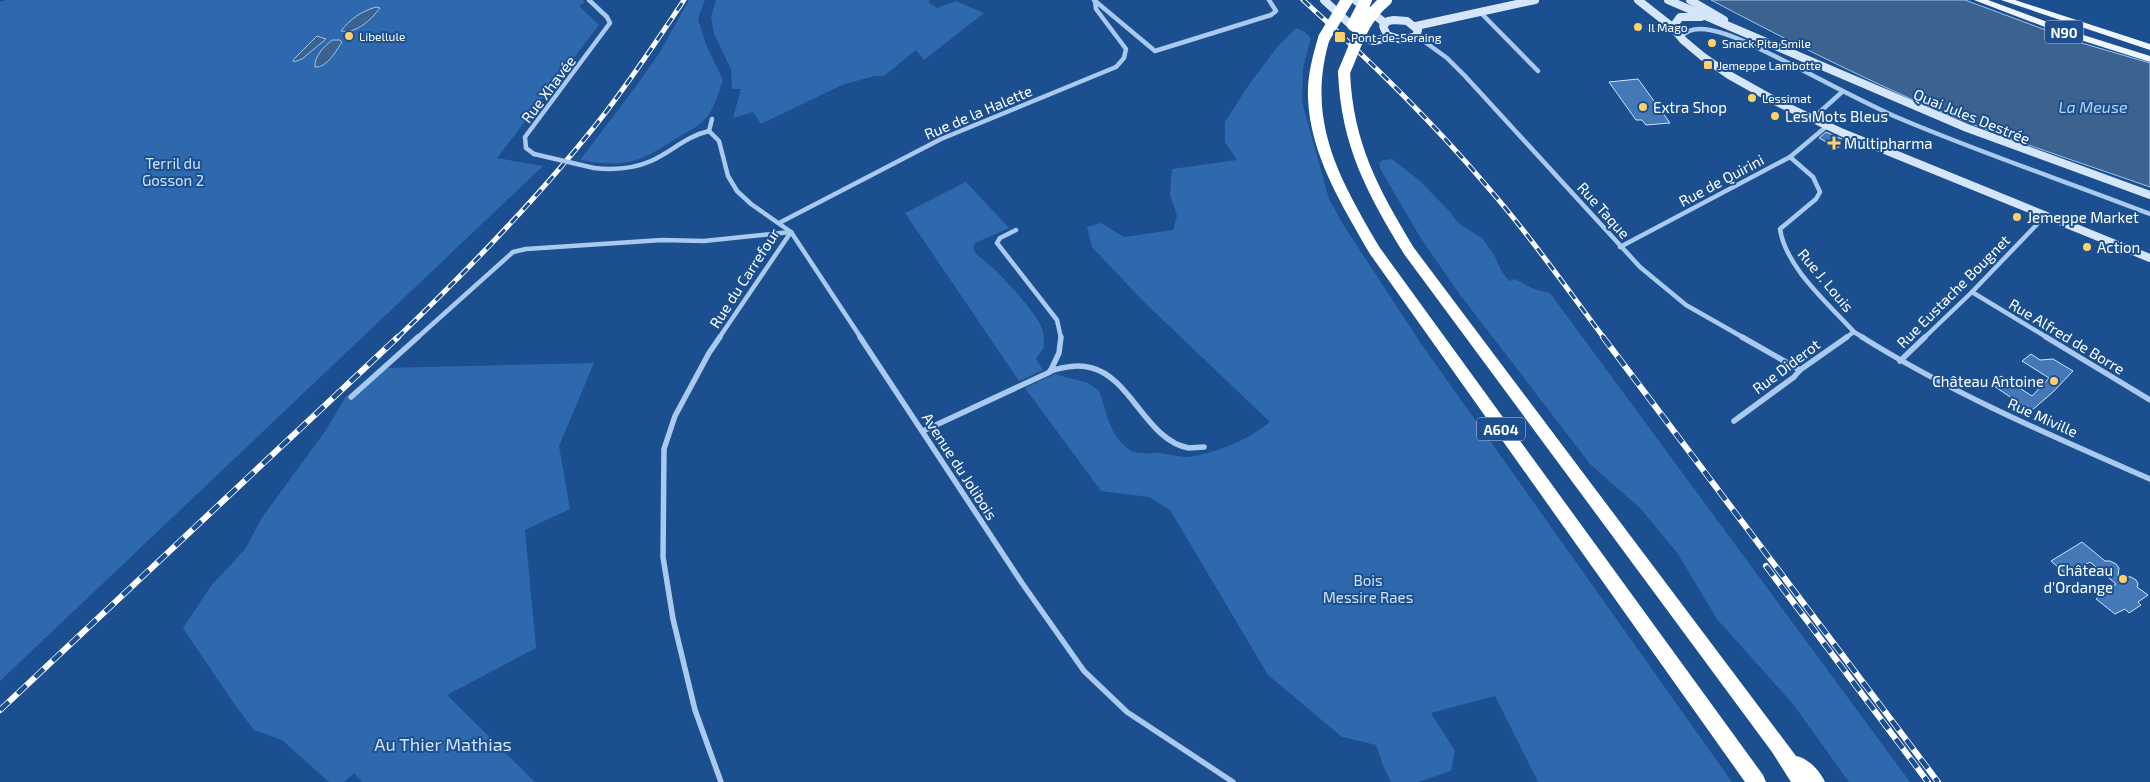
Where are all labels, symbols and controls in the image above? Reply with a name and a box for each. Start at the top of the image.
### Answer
place label: Il Mago [1648,20,1688,34]
marker: Il Mago [1632,21,1644,33]
road number: N90 [2045,21,2083,44]
place label: Libellule [359,29,405,43]
marker: Libellule [343,30,355,42]
marker: Pont-de-Seraing [1333,30,1347,44]
place label: Pont-de-Seraing [1351,30,1442,44]
place label: Snack Pita Smile [1722,36,1811,50]
marker: Snack Pita Smile [1706,37,1718,49]
street label: Rue Xhavée [517,52,579,126]
place label: Jemeppe Lambotte [1718,58,1821,72]
marker: Jemeppe Lambotte [1702,59,1714,71]
street label: Rue de la Halette [921,81,1035,143]
street label: Quai Jules Destrée [1911,84,2033,148]
place label: Lessimat [1762,91,1812,105]
marker: Lessimat [1746,92,1758,104]
water label: La Meuse [2058,97,2128,116]
place label: Extra Shop [1653,98,1727,116]
marker: Extra Shop [1637,101,1649,113]
place label: Les Mots Bleus [1785,107,1888,125]
marker: Les Mots Bleus [1769,110,1781,122]
place label: Multipharma [1844,134,1933,152]
marker: Multipharma [1828,137,1840,149]
street label: Rue de Quirini [1675,150,1767,211]
park label: Terril du Gosson 2 [142,154,204,189]
street label: Rue Taque [1574,178,1634,242]
place label: Jemeppe Market [2027,208,2139,226]
marker: Jemeppe Market [2011,211,2023,223]
street label: Rue du Carrefour [705,225,783,331]
street label: Rue Eustache Bougnet [1893,231,2013,351]
place label: Action [2097,238,2140,256]
marker: Action [2081,241,2093,253]
street label: Rue J. Louis [1794,245,1858,315]
street label: Rue Alfred de Borre [2006,294,2128,378]
street label: Rue Diderot [1749,335,1823,397]
place label: Château Antoine [1932,372,2044,390]
marker: Château Antoine [2048,375,2060,387]
street label: Rue Miville [2005,394,2081,440]
street label: Avenue du Jolibois [919,409,1001,523]
road number: A604 [1477,418,1525,440]
place label: Château d'Ordange [2043,561,2113,596]
park label: Bois Messire Raes [1323,571,1413,606]
marker: Château d'Ordange [2117,573,2129,585]
park label: Au Thier Mathias [374,733,512,755]

